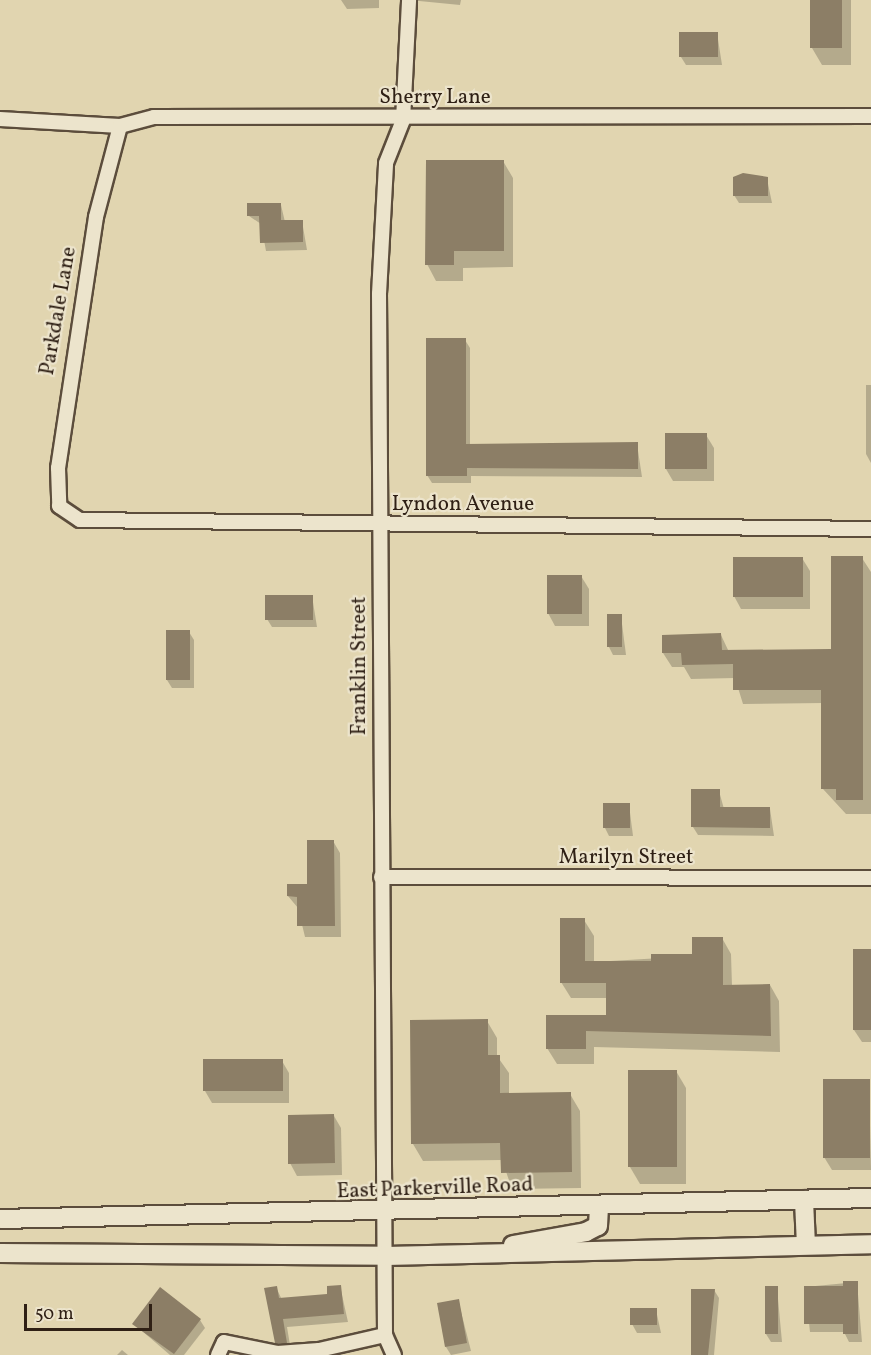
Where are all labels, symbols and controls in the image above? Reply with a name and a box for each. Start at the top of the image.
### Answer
street label: Sherry Lane [379,85,491,111]
street label: Parkdale Lane [35,245,83,377]
street label: Lyndon Avenue [392,492,534,518]
street label: Franklin Street [347,597,373,735]
street label: Marilyn Street [559,845,693,871]
street label: East Parkerville Road [336,1173,534,1205]
scale bar [27,1292,154,1330]
text: 50 m [35,1302,74,1327]

